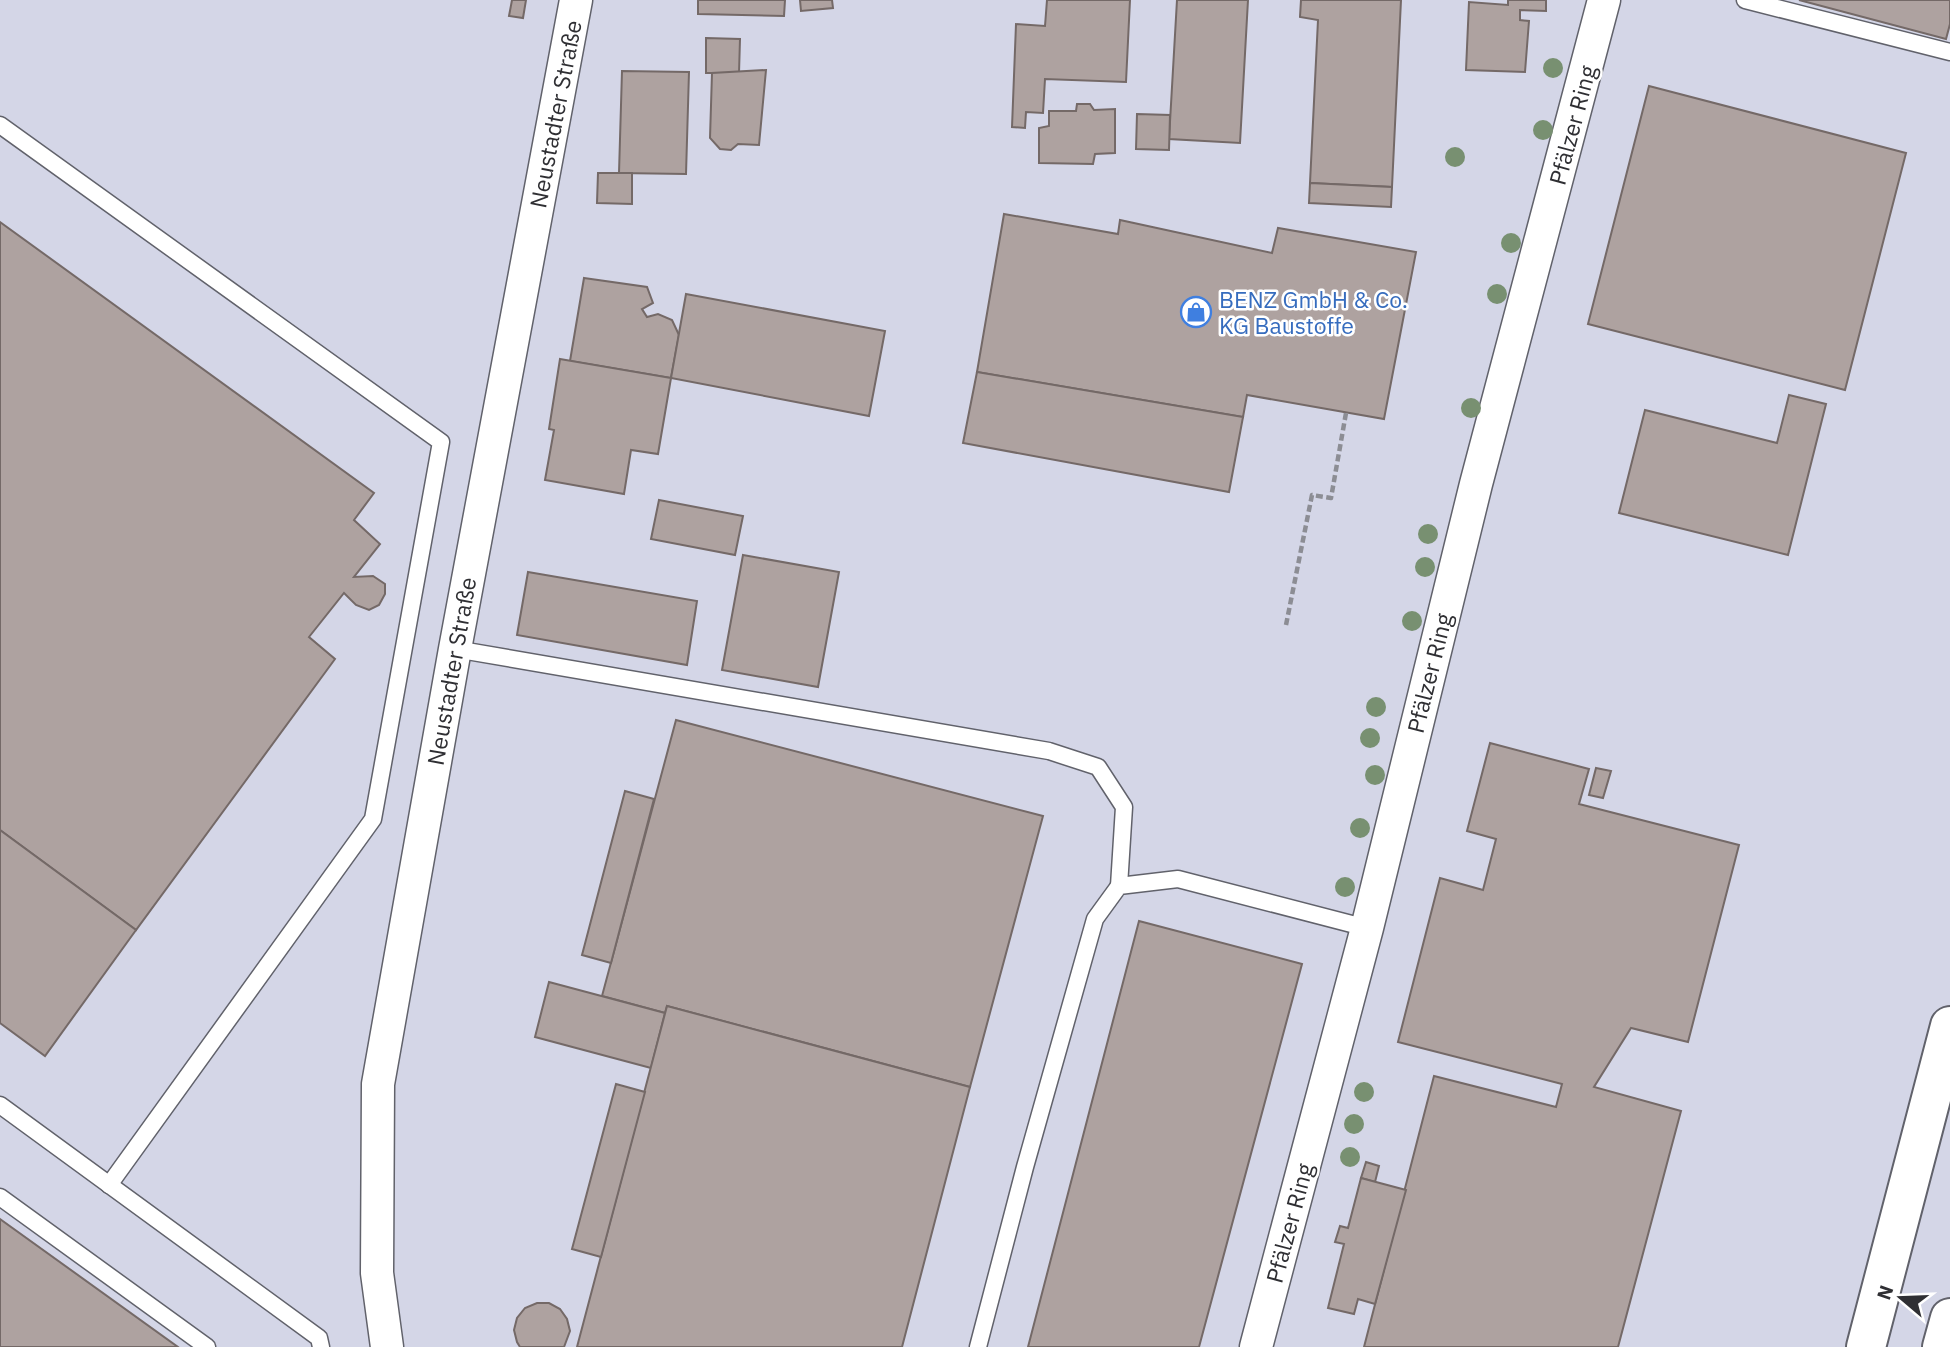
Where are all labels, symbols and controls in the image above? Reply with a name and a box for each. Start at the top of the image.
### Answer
street label: Neustadter Straße [522,18,588,210]
street label: Pfälzer Ring [1542,62,1602,188]
place label: BENZ GmbH & Co. KG Baustoffe [1219,284,1408,340]
shop icon: BENZ GmbH & Co. KG Baustoffe [1179,295,1213,329]
street label: Neustadter Straße [420,575,482,767]
street label: Pfälzer Ring [1400,610,1458,736]
street label: Pfälzer Ring [1259,1160,1319,1286]
north arrow [1866,1263,1936,1333]
text: N [1871,1282,1899,1303]

